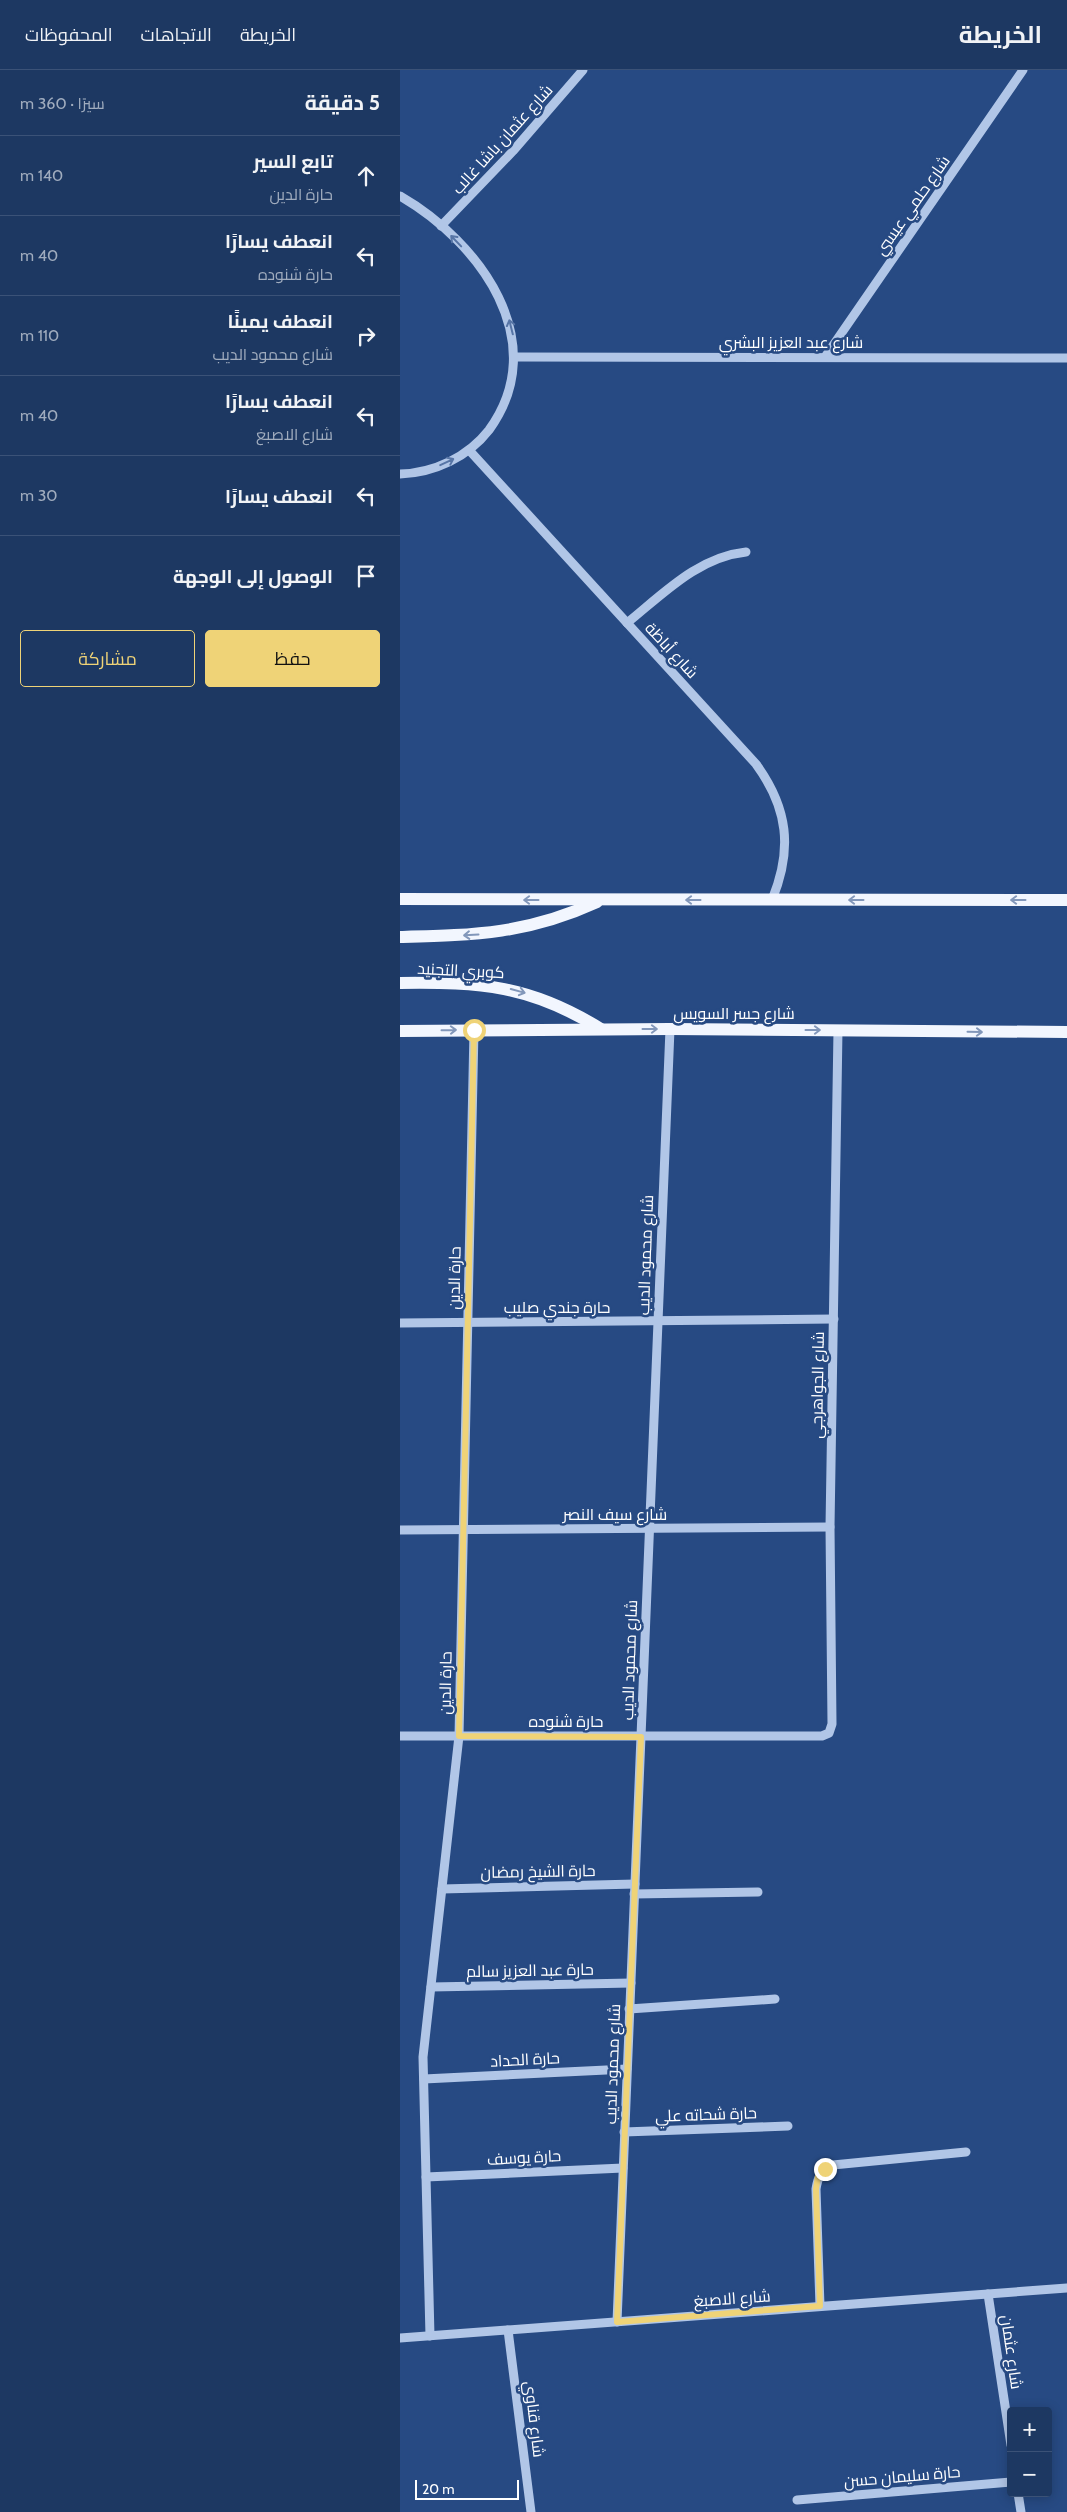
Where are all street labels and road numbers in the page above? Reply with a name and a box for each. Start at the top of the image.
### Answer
street label: شارع عثمان باشا غالب [448,81,558,199]
street label: شارع حلمي عيسي [871,152,957,261]
street label: شارع عبد العزيز البشري [719,333,863,356]
street label: شارع أباظة [640,619,702,683]
street label: كوبري التجنيد [417,959,505,986]
street label: شارع جسر السويس [673,1004,795,1025]
street label: شارع محمود الديب [634,1194,659,1316]
street label: حارة الدين [444,1246,466,1310]
street label: حارة جندي صليب [504,1298,610,1321]
street label: شارع الجواهرجي [807,1331,832,1439]
street label: شارع سيف النصر [562,1505,667,1526]
street label: شارع محمود الديب [618,1599,643,1721]
street label: حارة الدين [435,1651,457,1715]
street label: حارة شنوده [528,1712,604,1731]
street label: حارة الشيخ رمضان [480,1861,596,1884]
street label: حارة عبد العزيز سالم [466,1960,594,1983]
street label: شارع محمود الديب [601,2003,626,2125]
street label: حارة الحداد [490,2048,560,2071]
street label: حارة شحاته علي [655,2103,757,2130]
street label: حارة يوسف [486,2146,562,2169]
street label: شارع الاصبغ [693,2286,771,2313]
street label: شارع عثمان [995,2314,1026,2391]
street label: شارع قناوي [516,2380,549,2459]
street label: حارة سليمان حسن [843,2462,961,2492]

